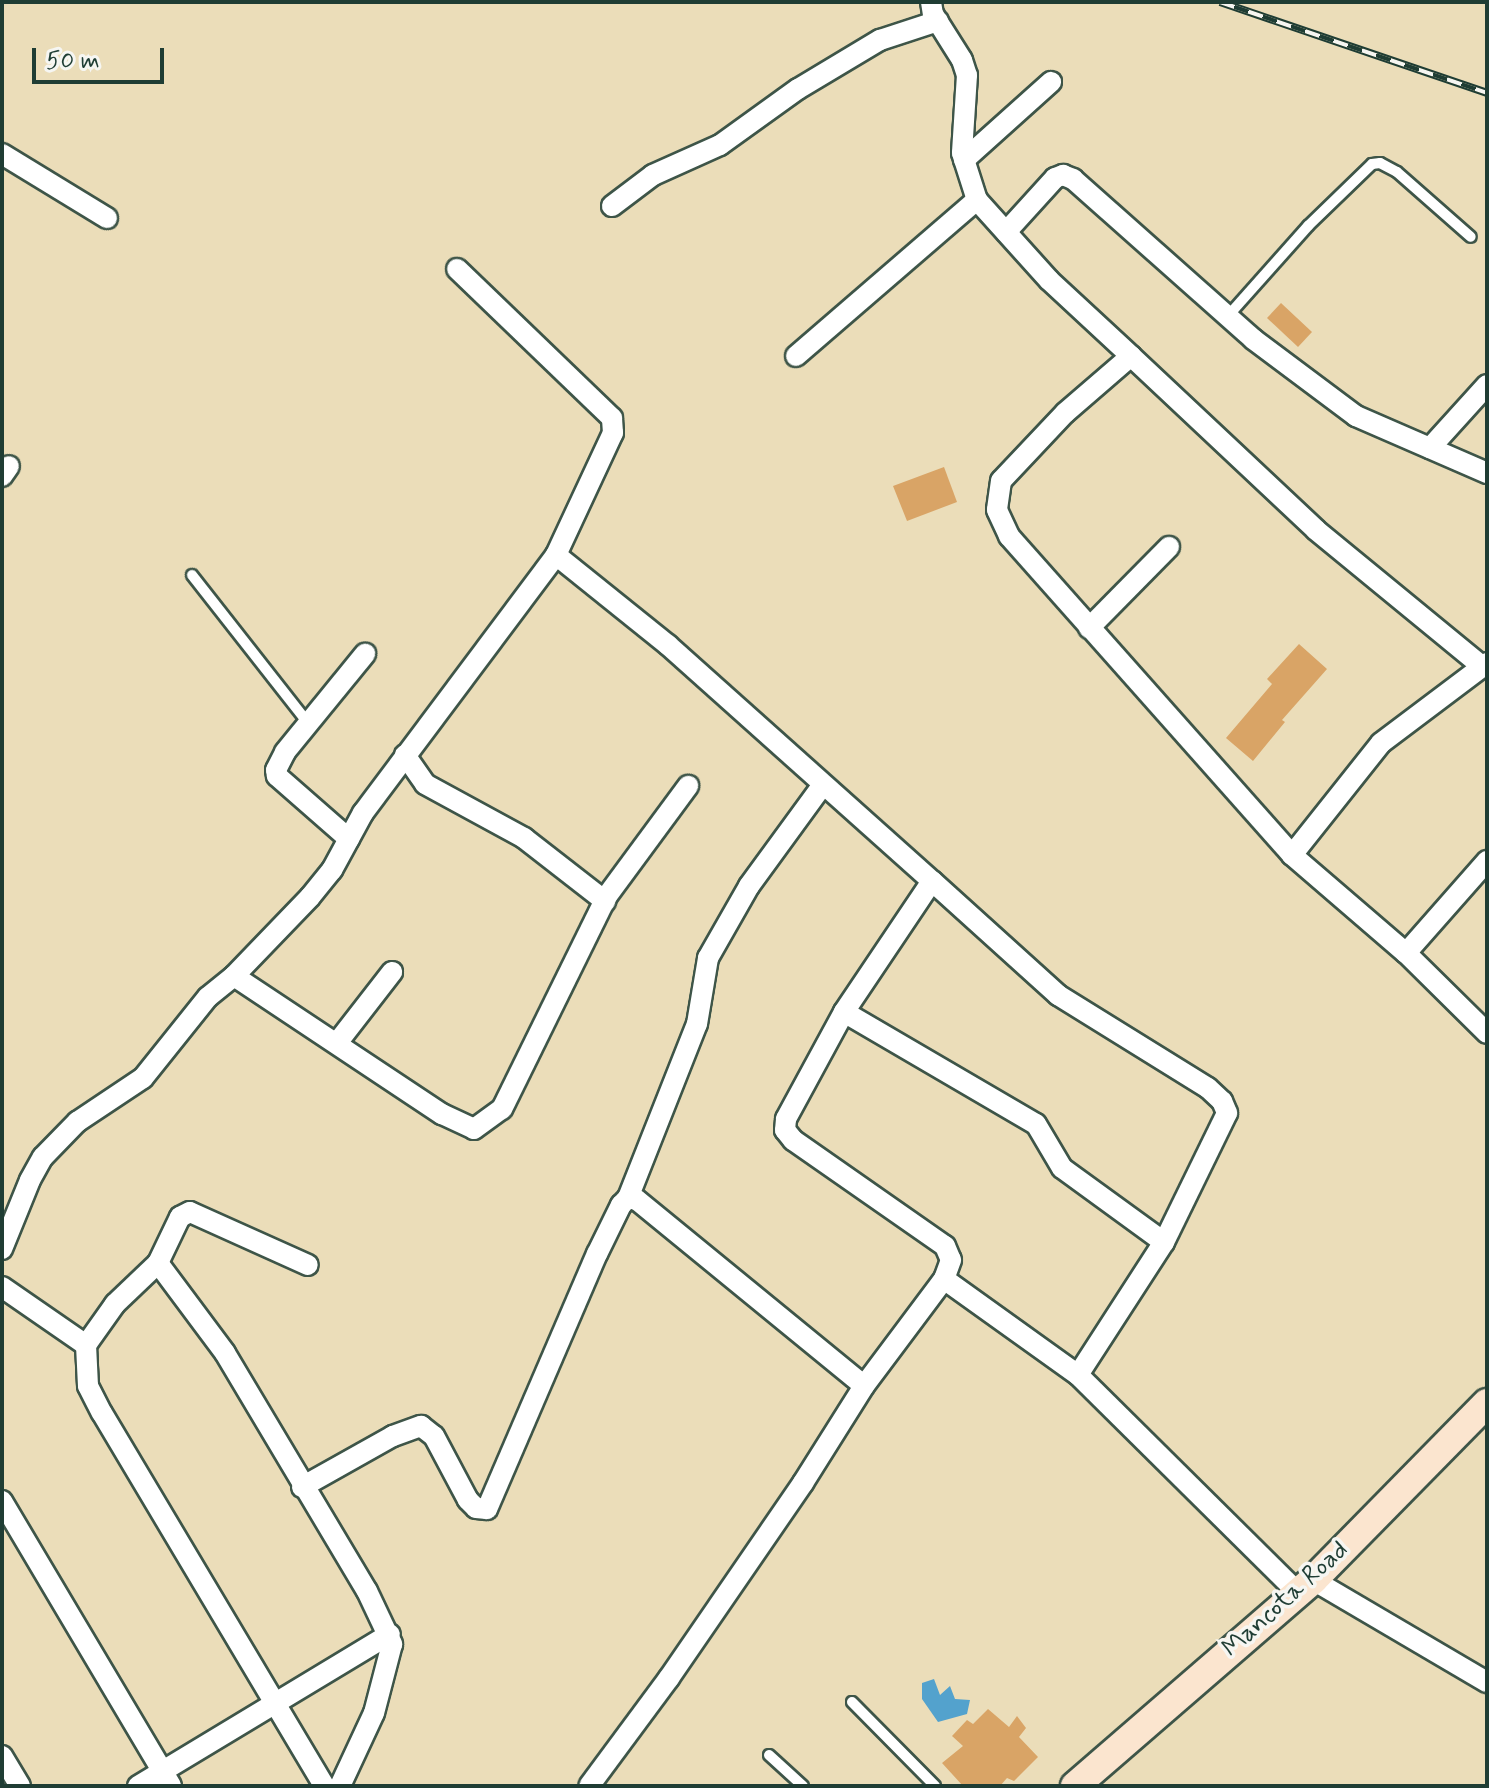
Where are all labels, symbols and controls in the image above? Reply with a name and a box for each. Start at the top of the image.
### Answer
scale bar [36,32,168,82]
text: 50 m [46,46,100,77]
street label: Mancota Road [1216,1535,1356,1665]

